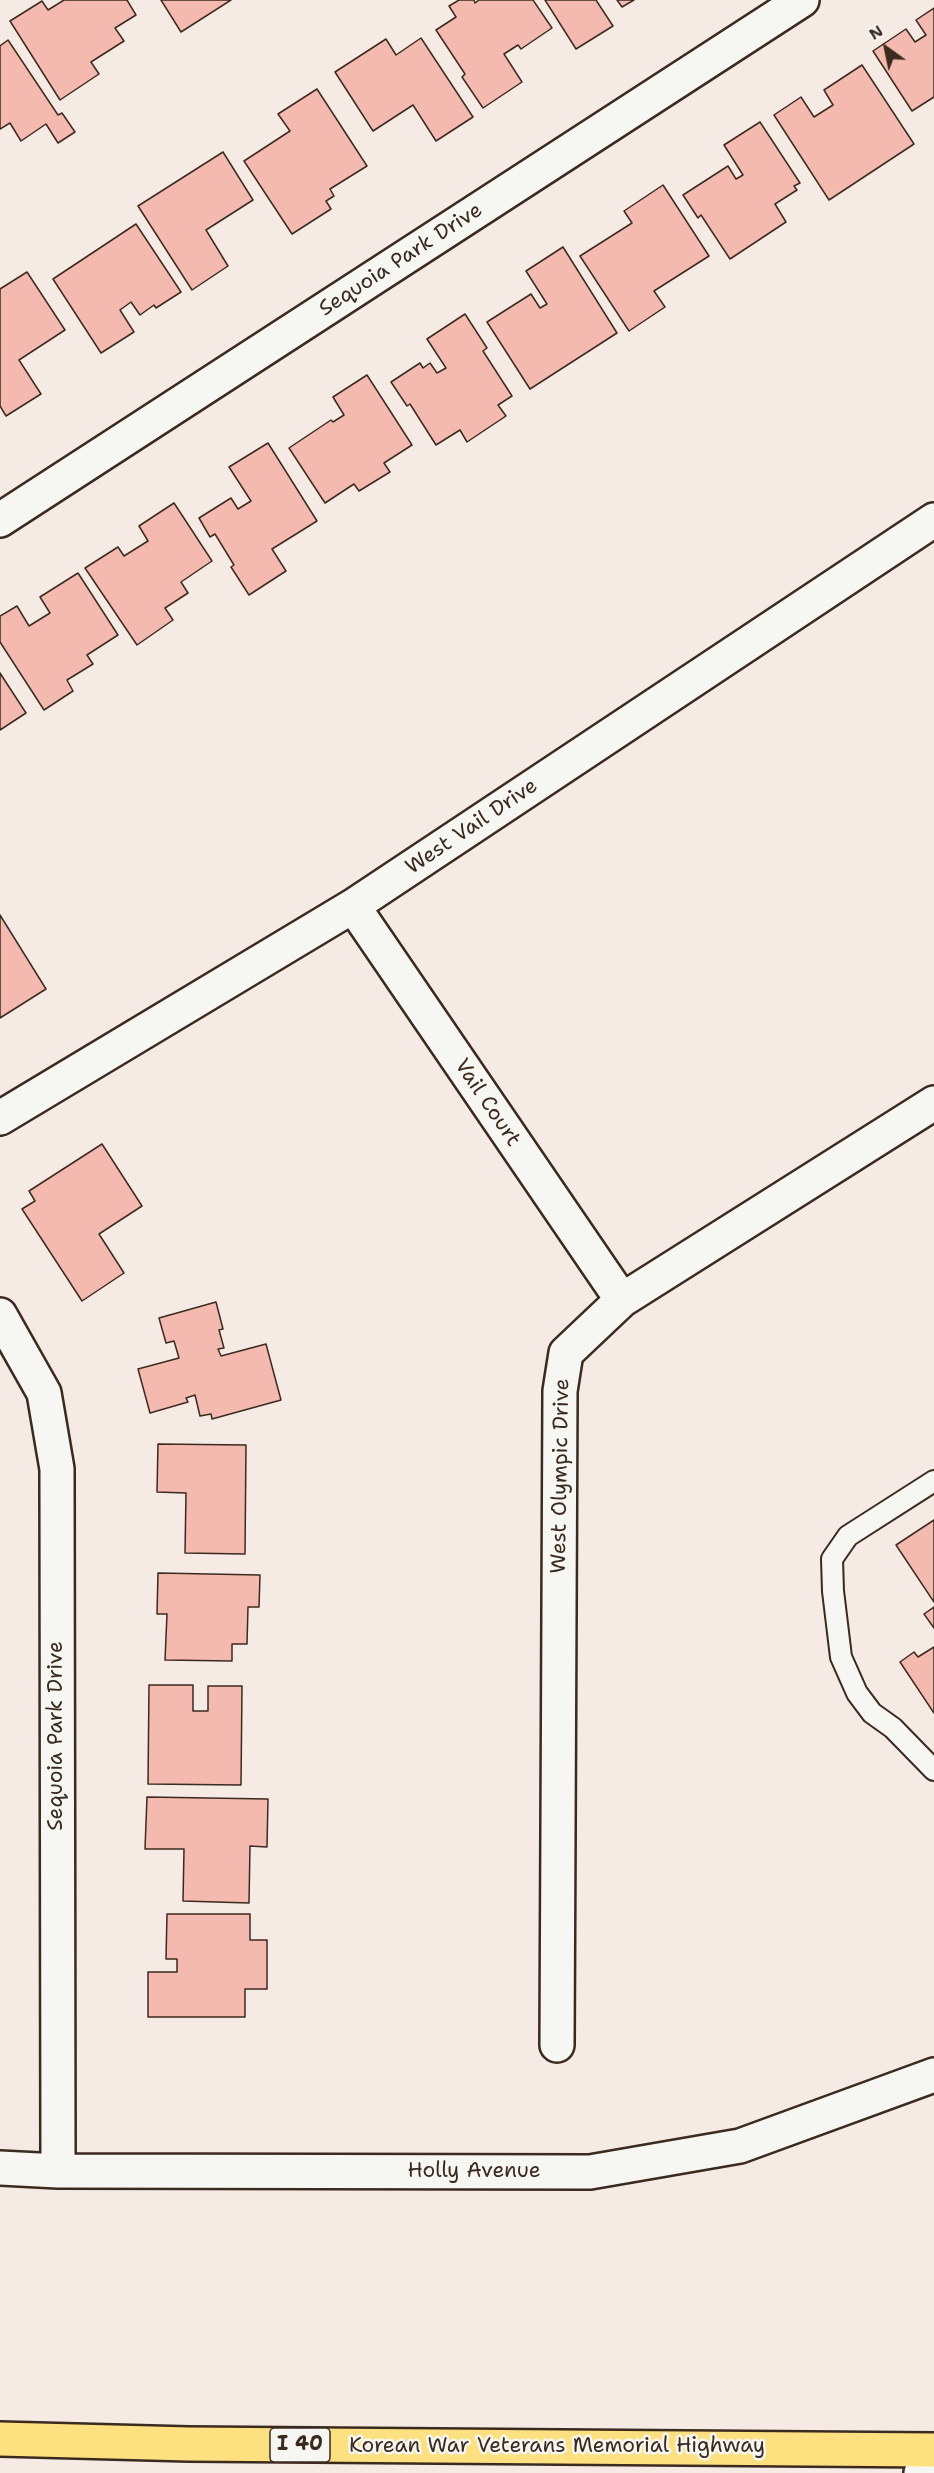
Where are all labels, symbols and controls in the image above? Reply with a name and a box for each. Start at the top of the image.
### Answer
north arrow [856,18,916,78]
text: N [865,20,887,45]
street label: Sequoia Park Drive [315,198,487,322]
street label: West Vail Drive [401,774,543,880]
street label: Vail Court [449,1054,525,1152]
street label: West Olympic Drive [547,1378,575,1574]
street label: Sequoia Park Drive [44,1641,70,1831]
street label: Holly Avenue [407,2159,541,2185]
road number: I 40 [270,2428,330,2462]
street label: Korean War Veterans Memorial Highway [349,2434,765,2460]

